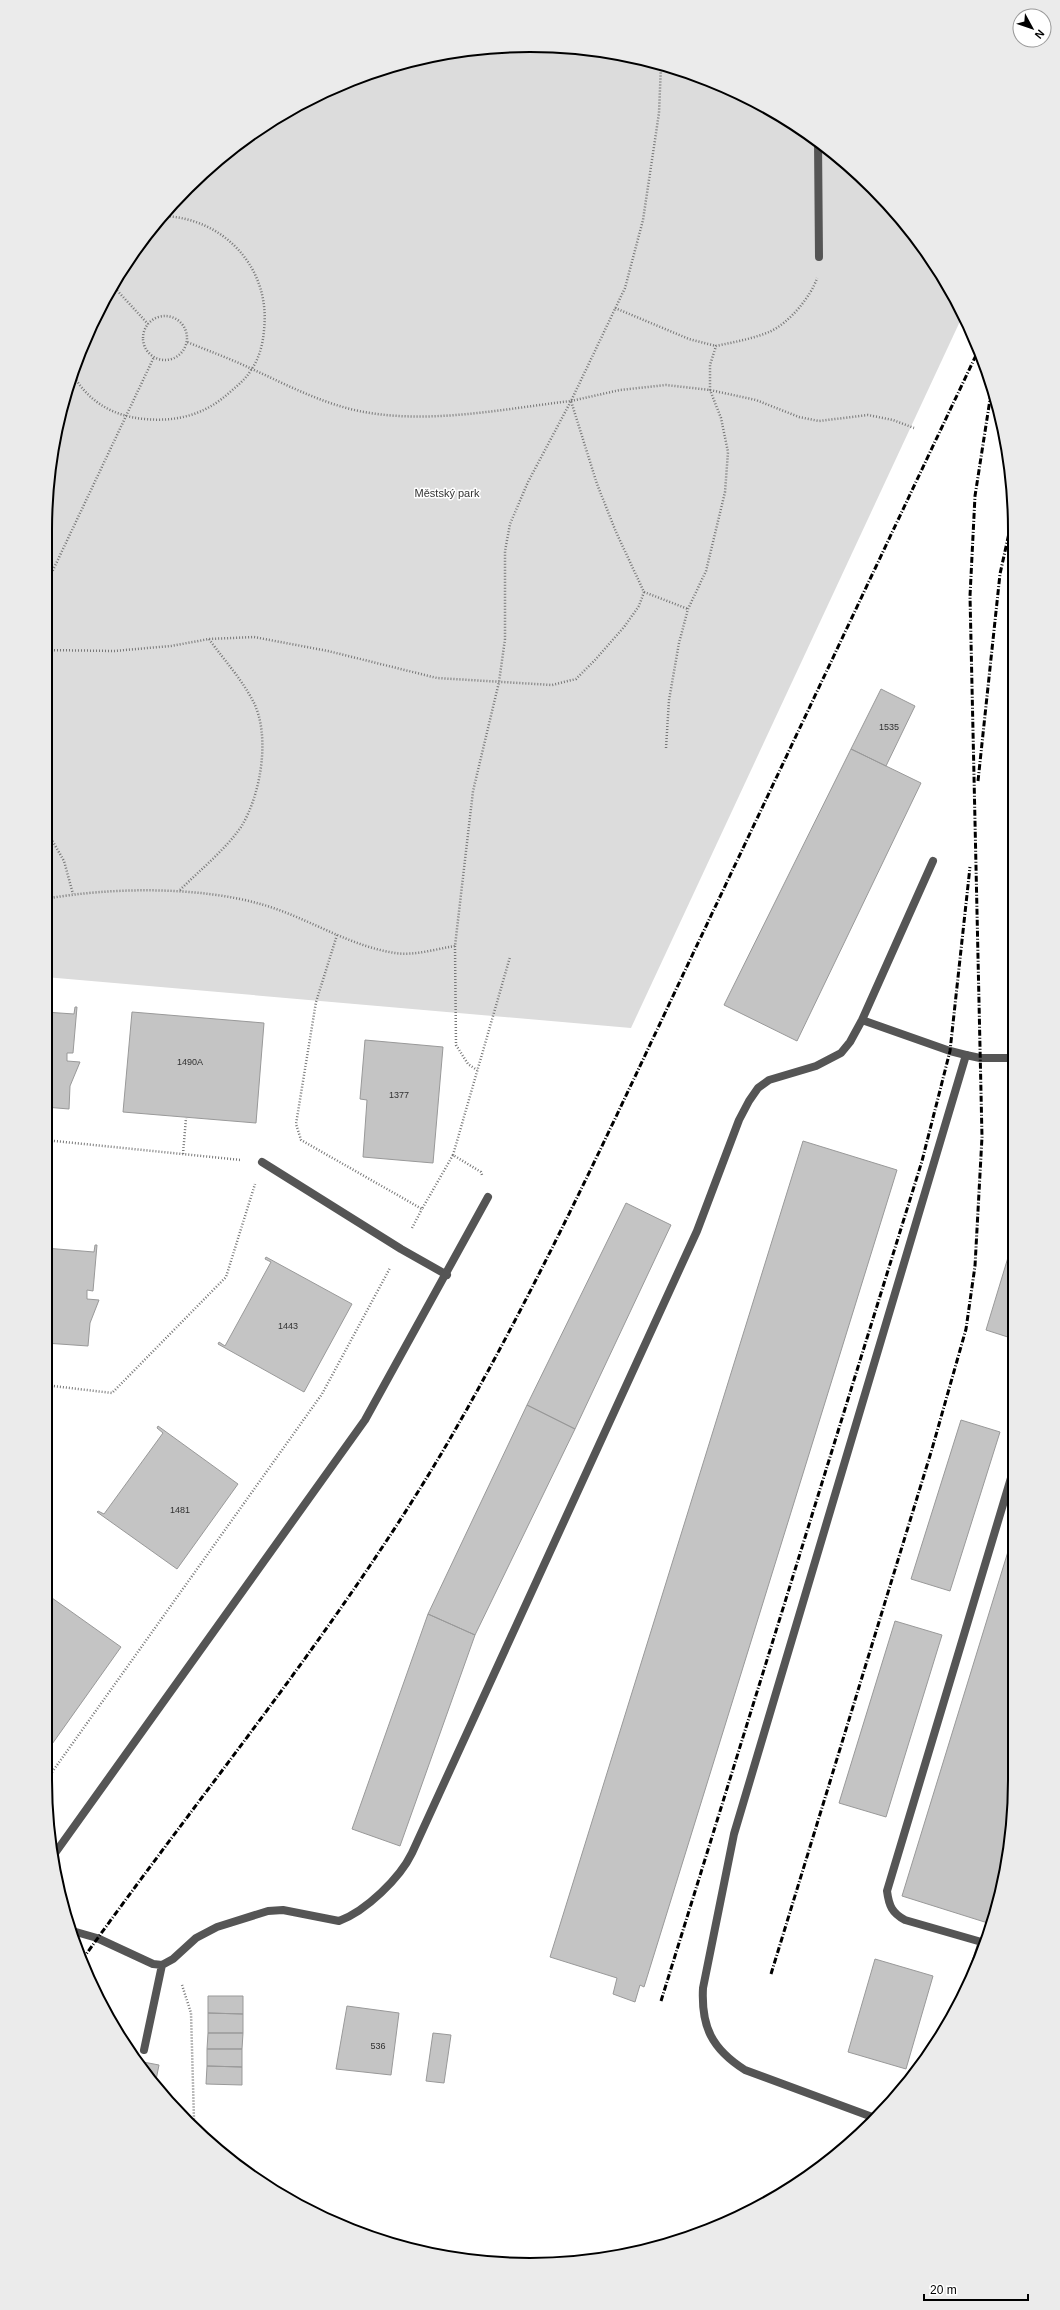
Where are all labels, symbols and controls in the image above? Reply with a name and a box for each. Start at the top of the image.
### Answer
north arrow [1012,8,1052,48]
text: N [1032,28,1047,41]
park label: Městský park [415,487,480,499]
house number: 1535 [879,722,899,732]
house number: 1490A [177,1057,203,1067]
house number: 1377 [389,1090,409,1100]
house number: 1443 [278,1321,298,1331]
house number: 1481 [170,1505,190,1515]
house number: 536 [370,2041,386,2051]
scale bar [924,2276,1028,2302]
text: 20 m [930,2283,957,2297]

